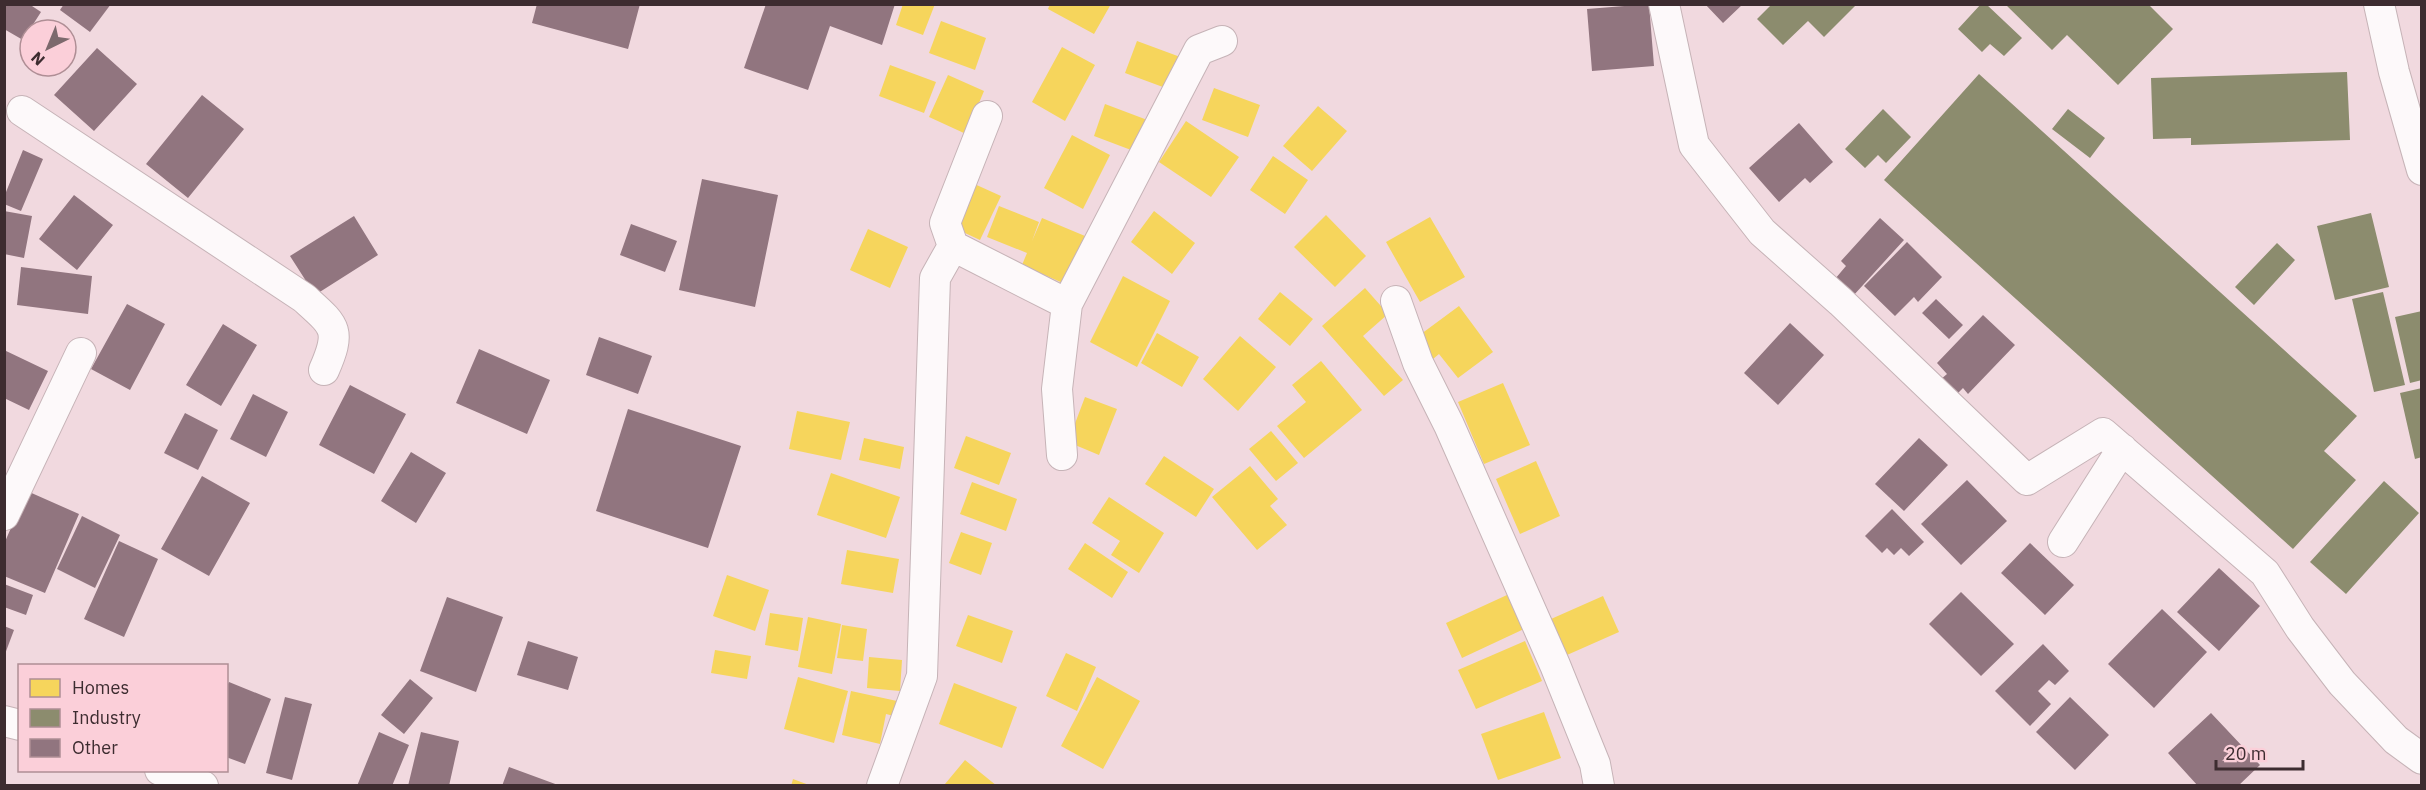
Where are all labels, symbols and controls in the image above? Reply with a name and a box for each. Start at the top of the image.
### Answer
north arrow [18,18,78,78]
text: N [27,48,49,70]
legend [18,664,228,772]
text: Homes [72,676,129,699]
text: Industry [72,706,141,729]
scale bar [2216,733,2303,771]
text: Other [72,736,118,759]
text: 20 m [2225,742,2267,765]

